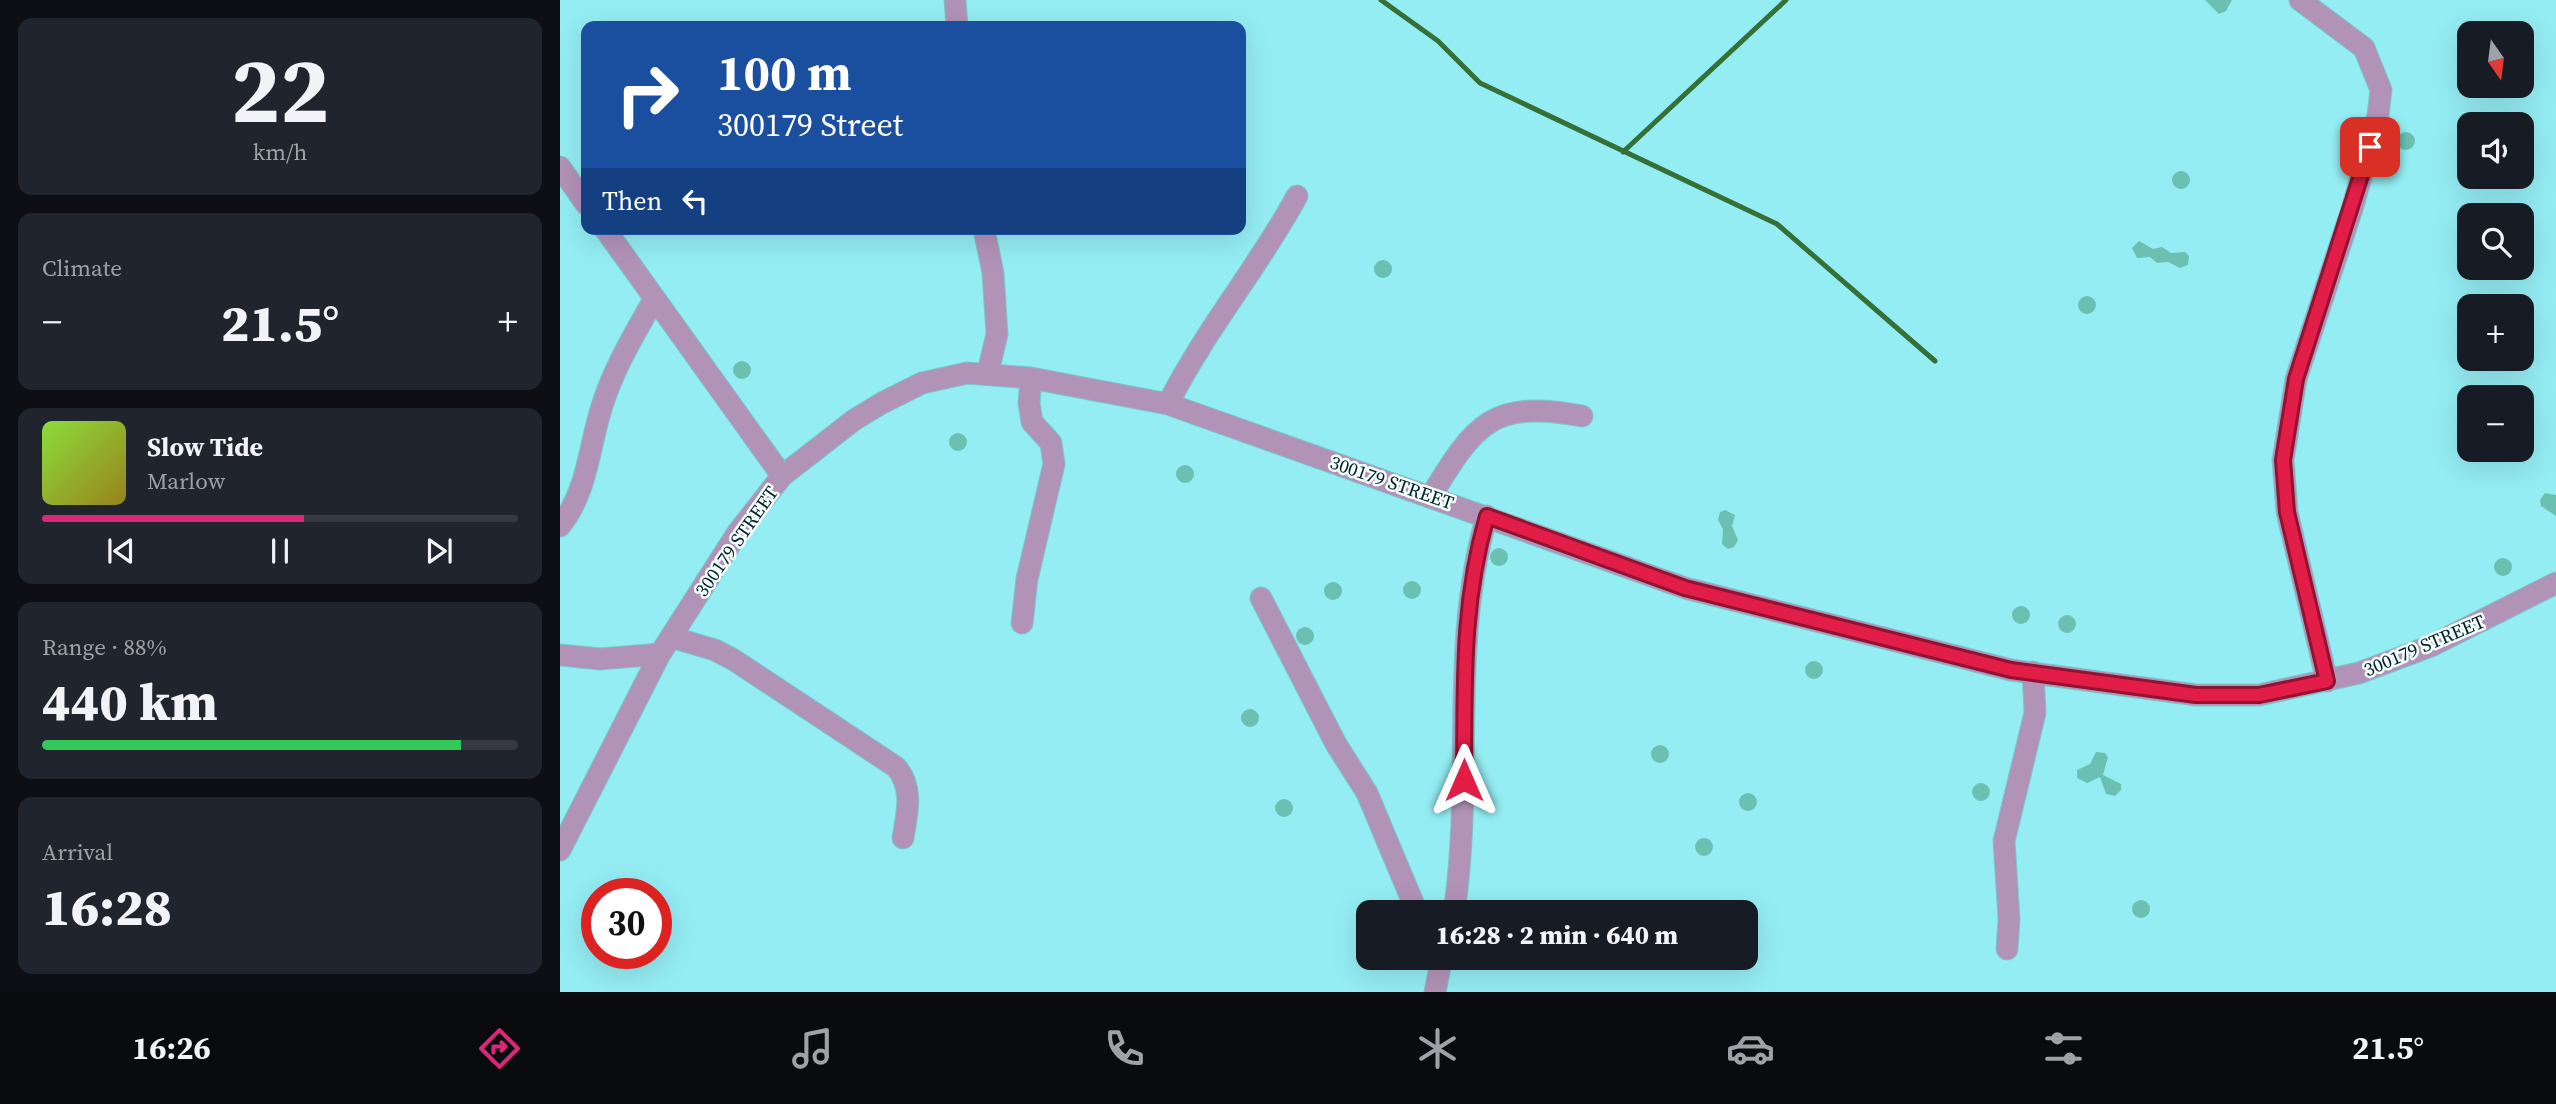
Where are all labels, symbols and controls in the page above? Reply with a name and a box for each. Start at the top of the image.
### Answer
north arrow [2457,21,2534,98]
map controls [2457,21,2534,462]
text: 22 [231,28,329,152]
text: 100 m [717,39,852,106]
icon: right [602,49,693,140]
text: 300179 Street [717,103,903,147]
button: sound [2457,112,2534,189]
pin [2340,117,2400,177]
icon: arrive [2351,128,2389,166]
text: km/h [253,136,307,168]
icon: left [676,182,714,220]
text: Then [602,183,662,219]
button: search [2457,203,2534,280]
text: Climate [42,252,122,284]
text: 21.5° [221,287,339,358]
button: + [2457,294,2534,371]
text: − [42,296,62,348]
text: + [498,296,518,348]
button: − [2457,385,2534,462]
text: Slow Tide [147,429,263,465]
street label: 300179 STREET [1327,449,1458,515]
text: Marlow [147,465,225,497]
street label: 300179 STREET [688,480,784,601]
icon: previous [102,532,140,570]
icon: pause [261,532,299,570]
icon: next [420,532,458,570]
street label: 300179 STREET [2359,608,2489,682]
text: Range · 88% [42,631,167,663]
text: 440 km [42,666,218,737]
position arrow [1427,743,1501,817]
text: Arrival [42,836,113,868]
text: 16:28 [42,871,172,942]
speed limit sign: 30 [581,878,672,969]
text: 16:28 · 2 min · 640 m [1436,917,1678,953]
icon: directions [475,1024,524,1073]
icon: music [788,1024,837,1073]
icon: phone [1100,1024,1149,1073]
icon: climate [1413,1024,1462,1073]
icon: car [1726,1024,1775,1073]
icon: filters [2039,1024,2088,1073]
text: 16:26 [132,1026,211,1070]
text: 21.5° [2352,1026,2424,1070]

